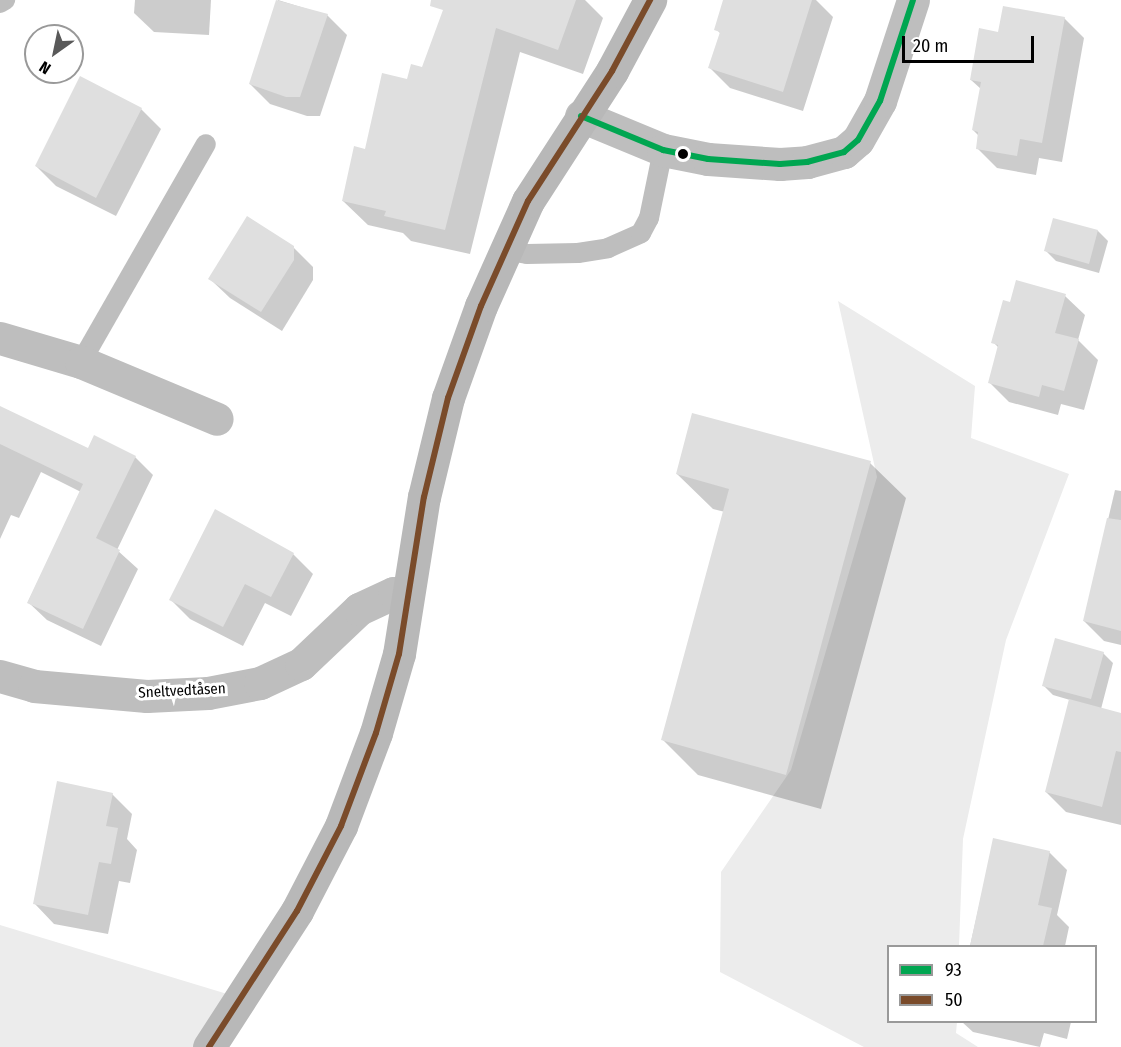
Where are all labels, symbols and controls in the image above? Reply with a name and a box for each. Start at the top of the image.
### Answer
north arrow [24,24,84,84]
scale bar [905,24,1037,62]
text: 20 m [913,35,948,57]
text: N [36,57,54,78]
unlabelled marker [677,148,689,160]
street label: Sneltvedtåsen [138,680,226,702]
legend [887,945,1097,1023]
text: 93 [945,959,962,981]
text: 50 [945,989,963,1011]

